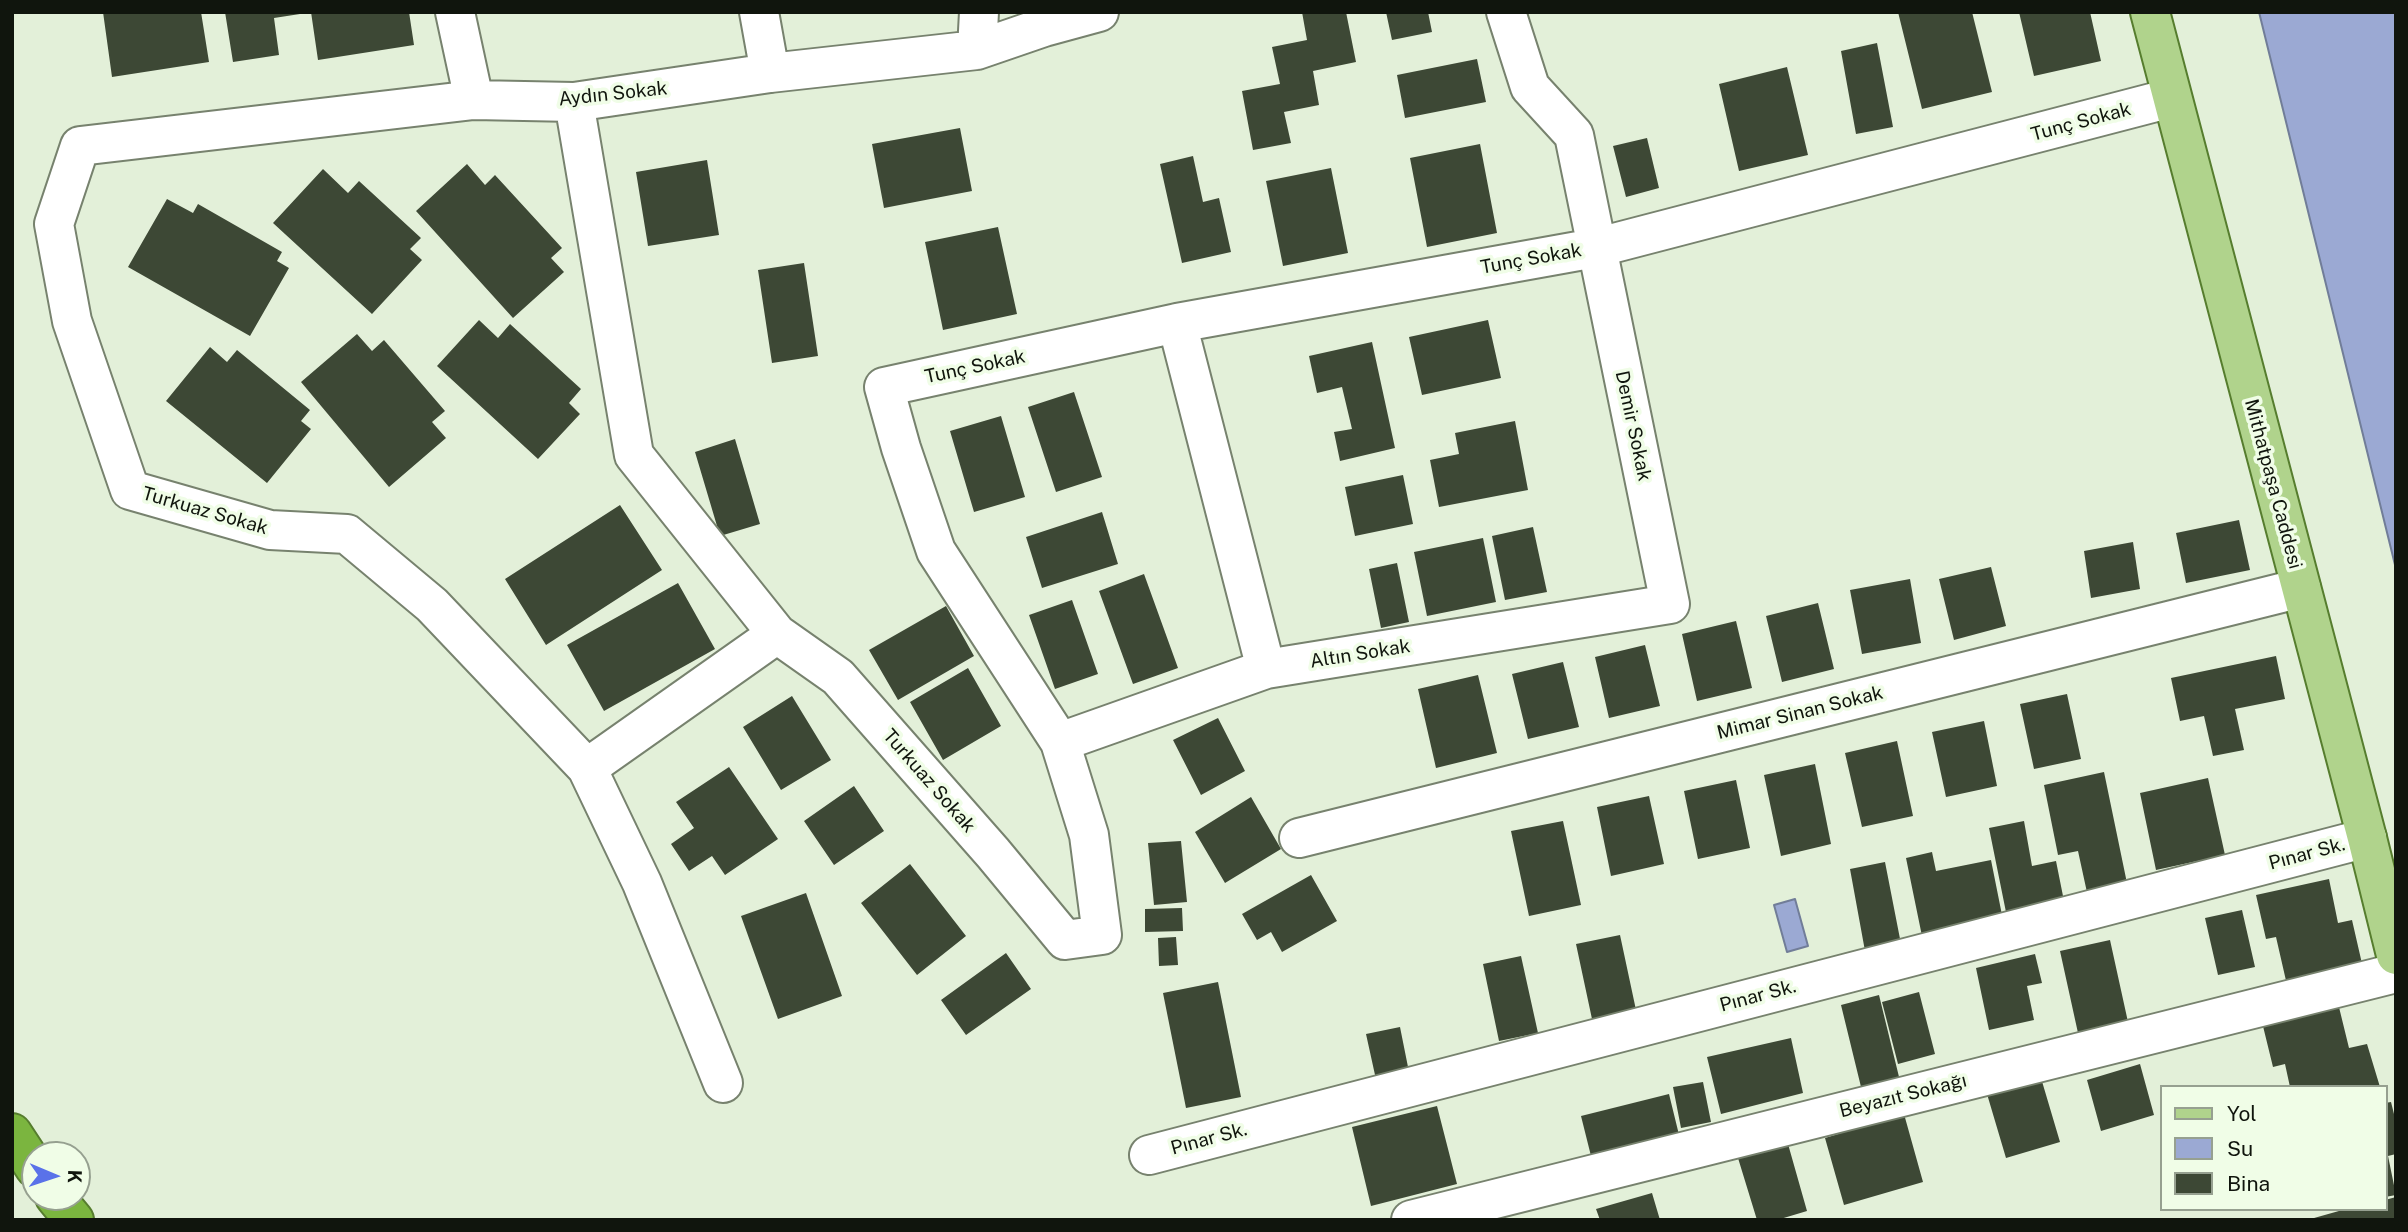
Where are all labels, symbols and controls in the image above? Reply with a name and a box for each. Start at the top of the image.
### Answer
street label: Aydın Sokak [558,77,668,111]
street label: Tunç Sokak [2029,98,2133,146]
street label: Tunç Sokak [1479,239,1583,279]
street label: Tunç Sokak [923,345,1027,389]
street label: Demir Sokak [1610,369,1656,483]
street label: Mithatpaşa Caddesi [2239,397,2307,571]
street label: Turkuaz Sokak [140,482,270,540]
street label: Altın Sokak [1308,635,1412,673]
street label: Mimar Sinan Sokak [1715,681,1885,745]
street label: Turkuaz Sokak [878,725,980,837]
street label: Pınar Sk. [2266,833,2348,875]
street label: Pınar Sk. [1717,975,1799,1017]
street label: Beyazıt Sokağı [1837,1069,1969,1123]
legend [2160,1085,2387,1211]
text: Yol [2227,1101,2257,1126]
street label: Pınar Sk. [1168,1118,1250,1160]
text: Su [2227,1136,2253,1161]
north arrow [21,1141,91,1211]
text: K [64,1169,86,1184]
text: Bina [2227,1171,2270,1196]

